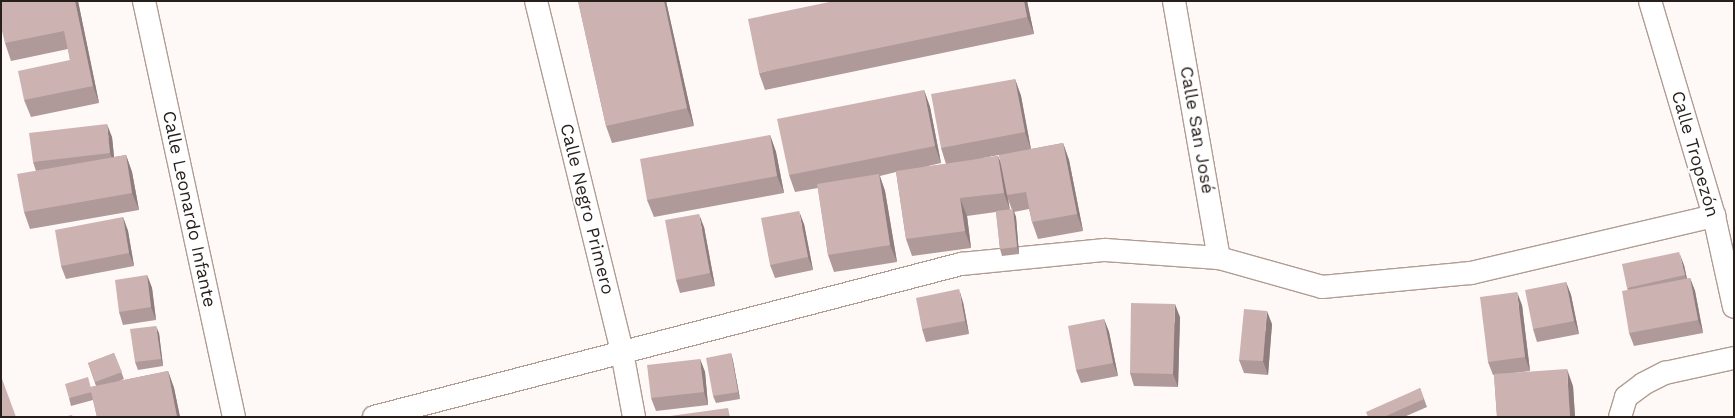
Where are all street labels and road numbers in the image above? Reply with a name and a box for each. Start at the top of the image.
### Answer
street label: Calle San José [1175,64,1219,196]
street label: Calle Tropezón [1667,88,1723,220]
street label: Calle Leonardo Infante [158,109,220,309]
street label: Calle Negro Primero [555,121,619,297]

